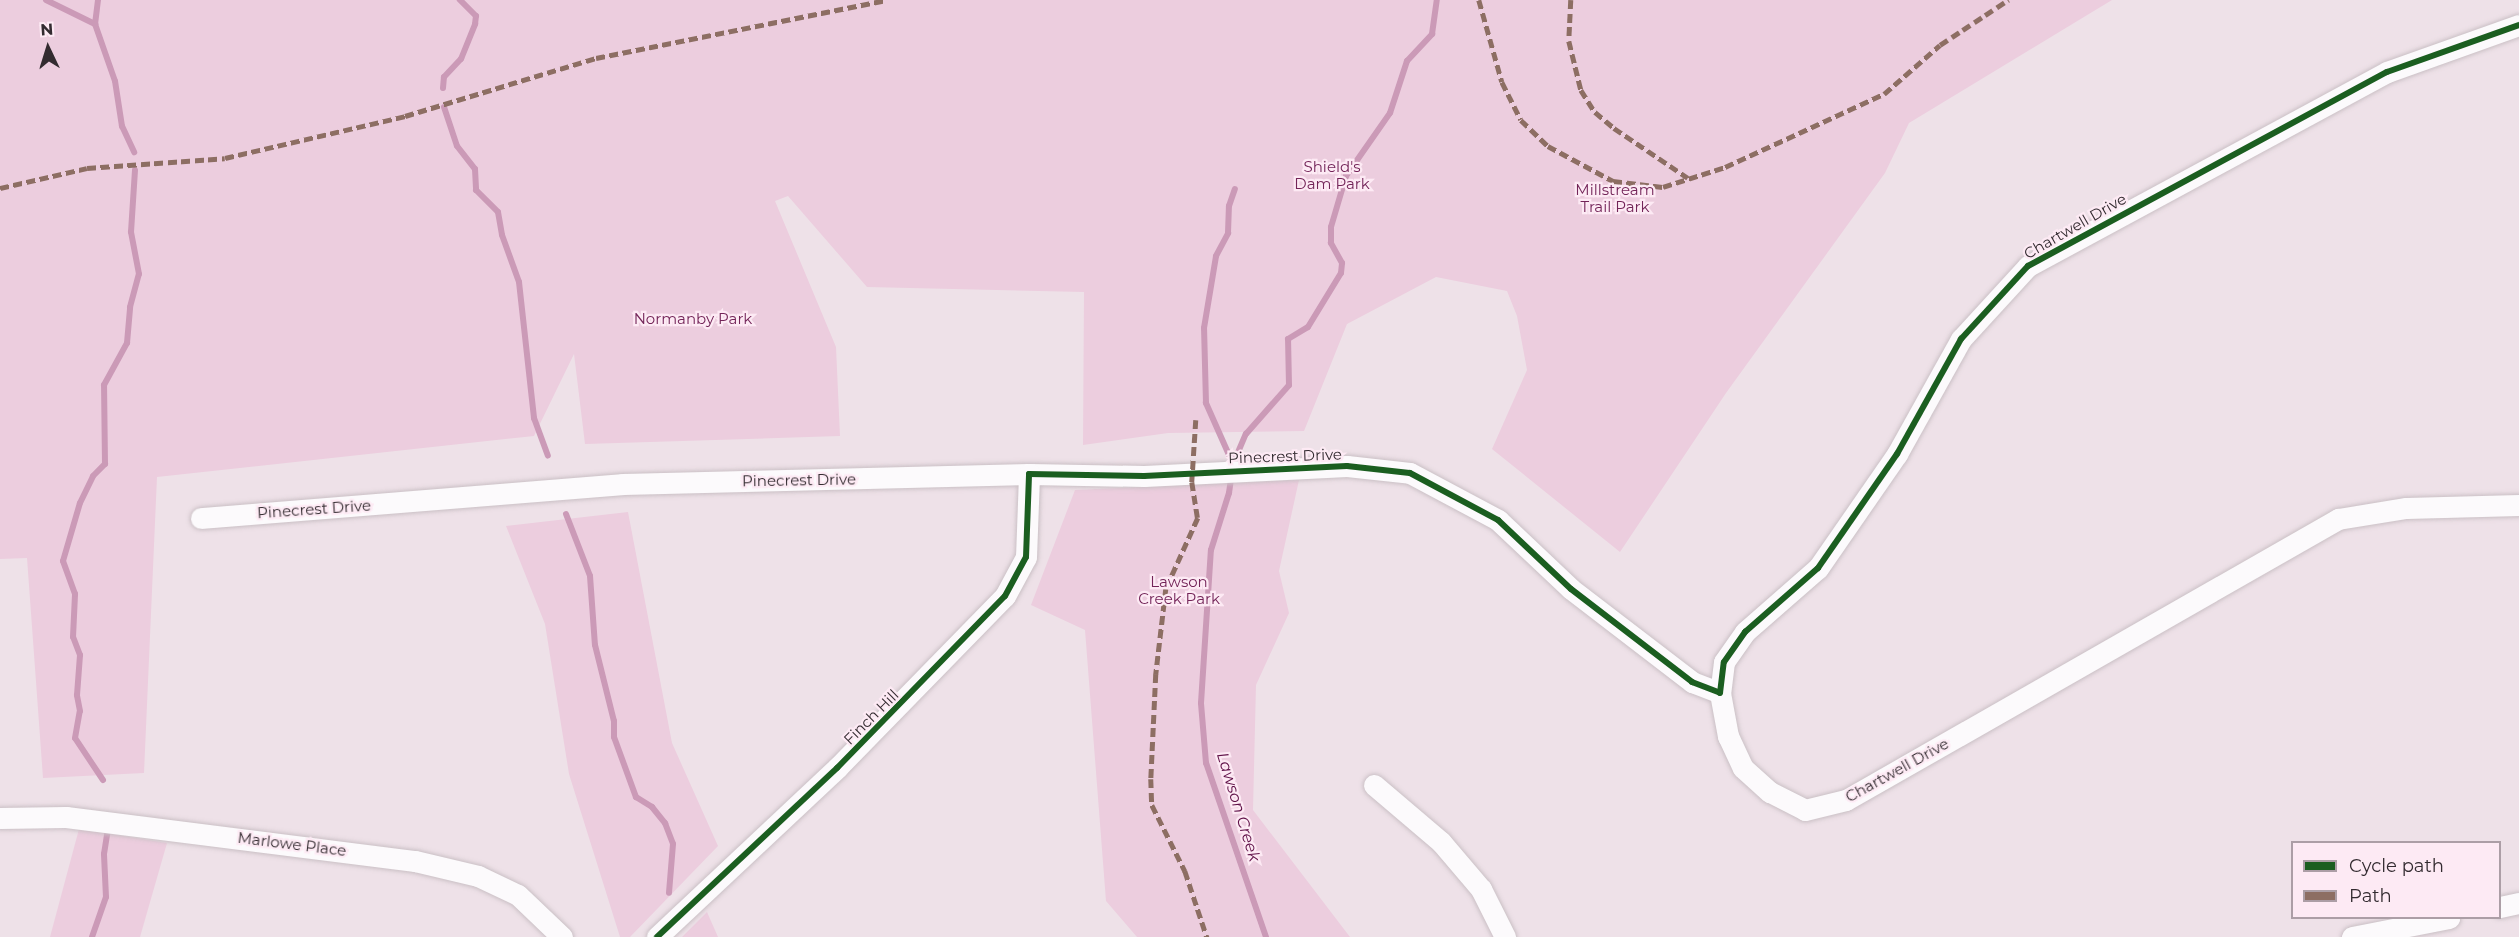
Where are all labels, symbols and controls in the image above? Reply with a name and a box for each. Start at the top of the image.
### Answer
north arrow [18,18,78,78]
text: N [40,20,54,39]
park label: Shield's Dam Park [1294,157,1370,192]
park label: Millstream Trail Park [1575,180,1655,215]
street label: Chartwell Drive [2021,189,2129,263]
park label: Normanby Park [634,310,752,328]
street label: Pinecrest Drive [1228,445,1342,467]
street label: Pinecrest Drive [742,470,856,490]
street label: Pinecrest Drive [257,496,371,522]
park label: Lawson Creek Park [1138,572,1220,607]
street label: Finch Hill [840,686,902,748]
street label: Chartwell Drive [1842,734,1952,806]
water label: Lawson Creek [1212,750,1264,864]
street label: Marlowe Place [237,828,347,860]
legend [2291,841,2501,919]
text: Cycle path [2349,855,2444,877]
text: Path [2349,885,2392,907]

